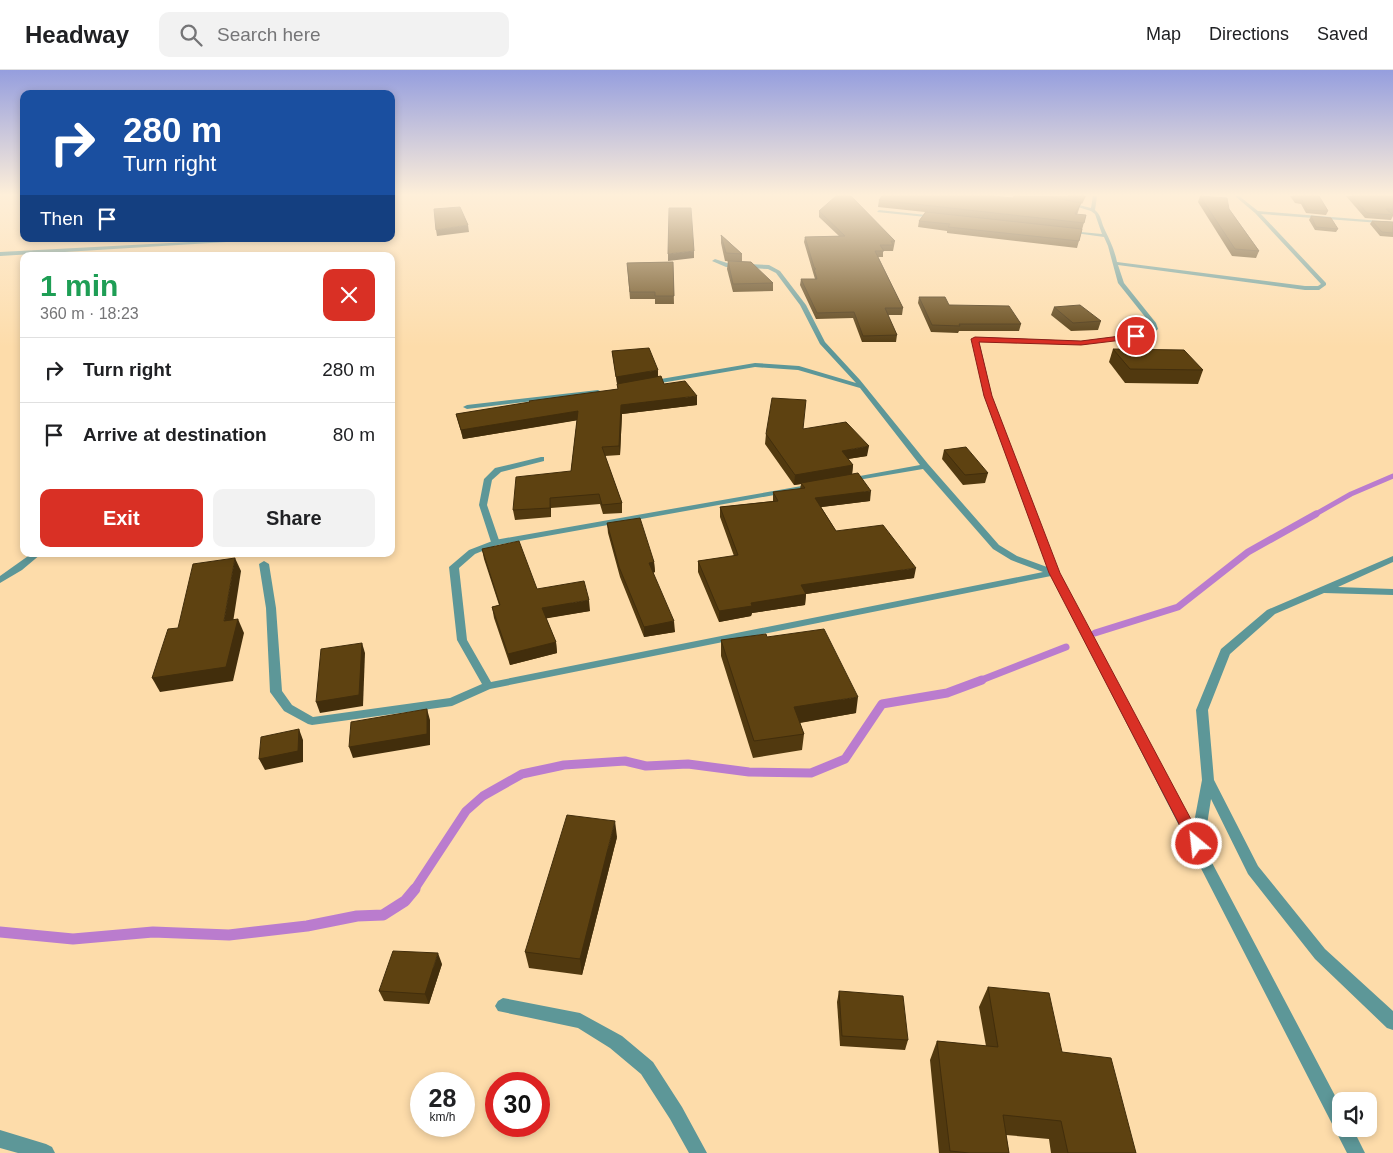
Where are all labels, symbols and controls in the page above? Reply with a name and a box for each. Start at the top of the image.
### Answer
search box [159,12,509,57]
text: Headway [25,21,129,48]
icon: search [177,21,205,49]
text: Search here [217,24,321,45]
text: Map [1146,24,1181,44]
text: Directions [1209,24,1289,44]
text: Saved [1317,24,1368,44]
icon: right [40,110,105,175]
text: 280 m [123,110,222,149]
text: Turn right [123,151,216,176]
icon: arrive [93,205,121,233]
text: Then [40,208,83,229]
text: 1 min [40,269,118,302]
button: close [323,269,375,321]
text: 360 m · 18:23 [40,305,139,322]
pin [1115,315,1157,357]
icon: arrive [1122,322,1150,350]
icon: right [40,356,68,384]
text: Turn right [83,359,171,380]
text: 280 m [322,359,375,380]
icon: arrive [40,421,68,449]
text: Arrive at destination [83,424,267,445]
text: 80 m [333,424,375,445]
button: Exit [40,489,203,547]
button: Share [213,489,375,547]
position arrow [1170,817,1222,869]
speed limit sign: 30 [485,1072,550,1137]
text: 28 [429,1084,456,1112]
map controls [1332,1092,1377,1137]
button: sound [1332,1092,1377,1137]
text: km/h [429,1110,456,1124]

